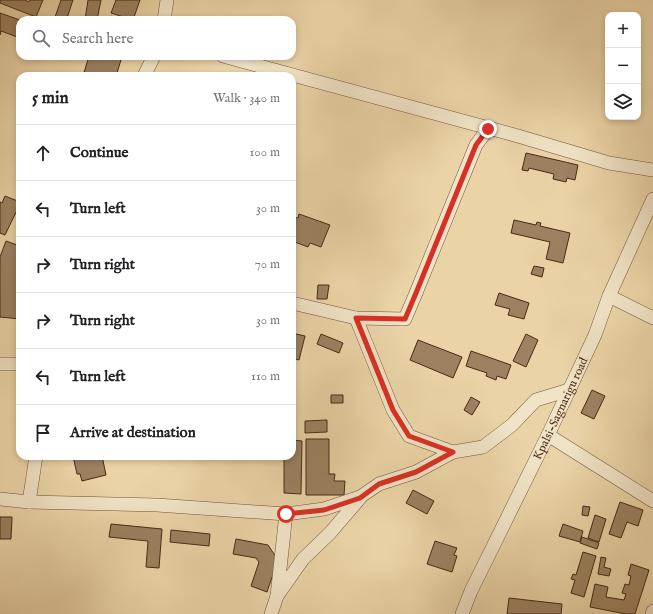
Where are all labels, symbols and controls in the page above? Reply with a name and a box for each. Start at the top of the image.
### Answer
map controls [605,12,641,120]
button: + [605,12,641,48]
search box [16,16,296,60]
icon: search [30,27,52,49]
text: Search here [62,29,133,48]
button: − [605,48,641,84]
button: layers [605,84,641,120]
text: 5 min [32,88,69,109]
text: Walk · 340 m [213,90,280,107]
route end [479,120,497,138]
icon: ahead [32,142,54,164]
text: Continue [70,143,128,162]
text: 100 m [250,144,280,161]
icon: left [32,198,54,220]
text: Turn left [70,199,126,218]
text: 30 m [256,200,280,217]
icon: right [32,254,54,276]
text: Turn right [70,255,135,274]
text: 70 m [255,256,280,273]
icon: right [32,310,54,332]
text: Turn right [70,311,135,330]
text: 30 m [256,312,280,329]
street label: Kpalsi-Sagnarigu road [530,354,591,462]
icon: left [32,366,54,388]
text: Turn left [70,367,126,386]
text: 110 m [251,368,280,385]
icon: arrive [32,422,54,444]
text: Arrive at destination [70,423,196,442]
route start [277,505,295,523]

